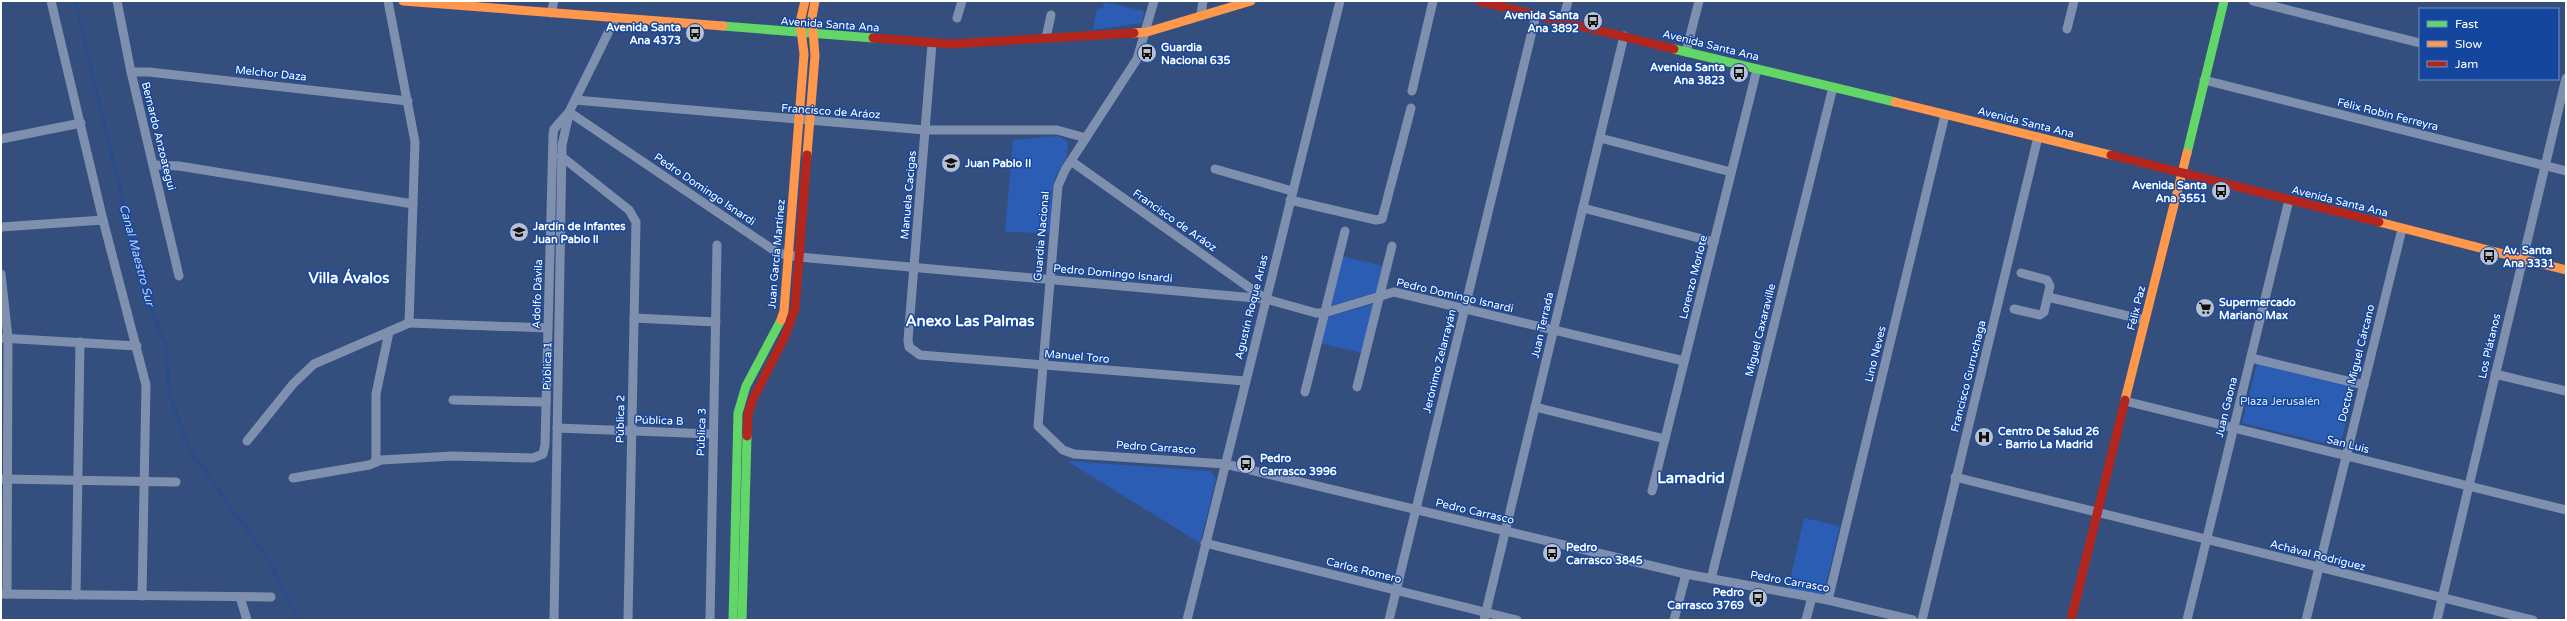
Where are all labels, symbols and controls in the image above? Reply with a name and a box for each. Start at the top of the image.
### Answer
legend [2419,8,2559,80]
place label: Avenida Santa Ana 3892 [1504,9,1579,35]
bus stop icon: Avenida Santa Ana 3892 [1582,10,1604,32]
street label: Avenida Santa Ana [780,15,880,34]
text: Fast [2455,17,2479,31]
place label: Avenida Santa Ana 4373 [606,21,681,47]
bus stop icon: Avenida Santa Ana 4373 [684,22,706,44]
street label: Avenida Santa Ana [1661,27,1760,64]
text: Slow [2455,37,2482,51]
place label: Guardia Nacional 635 [1161,41,1231,67]
bus stop icon: Guardia Nacional 635 [1136,42,1158,64]
text: Jam [2455,57,2478,71]
place label: Avenida Santa Ana 3823 [1650,61,1725,87]
bus stop icon: Avenida Santa Ana 3823 [1728,62,1750,84]
street label: Melchor Daza [235,63,307,84]
street label: Bernardo Anzoategui [139,81,178,192]
street label: Félix Robin Ferreyra [2336,96,2440,133]
street label: Francisco de Aráoz [781,102,882,121]
street label: Avenida Santa Ana [1976,104,2075,141]
street label: Manuela Cacigas [898,150,919,240]
street label: Pedro Domingo Isnardi [651,151,758,228]
school or university icon: Juan Pablo II [940,152,962,174]
place label: Juan Pablo II [964,157,1031,170]
place label: Avenida Santa Ana 3551 [2132,179,2207,205]
bus stop icon: Avenida Santa Ana 3551 [2210,180,2232,202]
street label: Avenida Santa Ana [2290,183,2389,220]
street label: Francisco de Aráoz [1130,187,1220,255]
street label: Guardia Nacional [1031,191,1052,281]
street label: Juan García Martínez [765,198,788,309]
water label: Canal Maestro Sur [117,203,158,309]
place label: Jardín de Infantes Juan Pablo ll [532,220,626,246]
school or university icon: Jardín de Infantes Juan Pablo ll [508,221,530,243]
street label: Lorenzo Morlote [1677,234,1710,320]
place label: Av. Santa Ana 3331 [2503,244,2555,270]
bus stop icon: Av. Santa Ana 3331 [2478,245,2500,267]
street label: Agustín Roque Arias [1232,254,1271,361]
street label: Adolfo Dávila [530,259,545,329]
street label: Pedro Domingo Isnardi [1053,262,1173,285]
district label: Villa Ávalos [309,268,389,287]
street label: Pedro Domingo Isnardi [1395,276,1515,315]
street label: Miguel Caxaraville [1743,282,1778,378]
street label: Félix Paz [2125,284,2148,332]
street label: Juan Terrada [1529,291,1556,359]
place label: Supermercado Mariano Max [2219,296,2296,322]
supermarket icon: Supermercado Mariano Max [2194,297,2216,319]
street label: Doctor Miguel Cárcano [2336,303,2377,423]
street label: Jerónimo Zelarrayán [1420,308,1459,414]
district label: Anexo Las Palmas [905,312,1035,330]
street label: Los Plátanos [2476,312,2503,380]
street label: Francisco Gurruchaga [1948,319,1989,433]
street label: Lino Neves [1862,325,1889,384]
street label: Pública 1 [541,342,554,390]
street label: Manuel Toro [1044,347,1110,366]
street label: Juan Gaona [2213,376,2240,439]
street label: Pública 2 [614,395,627,443]
park label: Plaza Jerusalén [2240,395,2320,408]
street label: Pública 3 [694,408,709,456]
street label: Pública B [634,413,684,428]
place label: Centro De Salud 26 - Barrio La Madrid [1998,425,2099,451]
hospital icon: Centro De Salud 26 - Barrio La Madrid [1973,426,1995,448]
street label: San Luis [2325,433,2371,456]
street label: Pedro Carrasco [1115,438,1197,457]
place label: Pedro Carrasco 3996 [1260,452,1337,478]
bus stop icon: Pedro Carrasco 3996 [1235,453,1257,475]
district label: Lamadrid [1657,469,1725,487]
street label: Pedro Carrasco [1434,496,1516,527]
street label: Achával Rodríguez [2269,537,2368,574]
place label: Pedro Carrasco 3845 [1566,541,1643,567]
bus stop icon: Pedro Carrasco 3845 [1541,542,1563,564]
street label: Carlos Romero [1325,555,1403,586]
street label: Pedro Carrasco [1749,568,1831,595]
place label: Pedro Carrasco 3769 [1667,586,1744,612]
bus stop icon: Pedro Carrasco 3769 [1747,587,1769,609]

